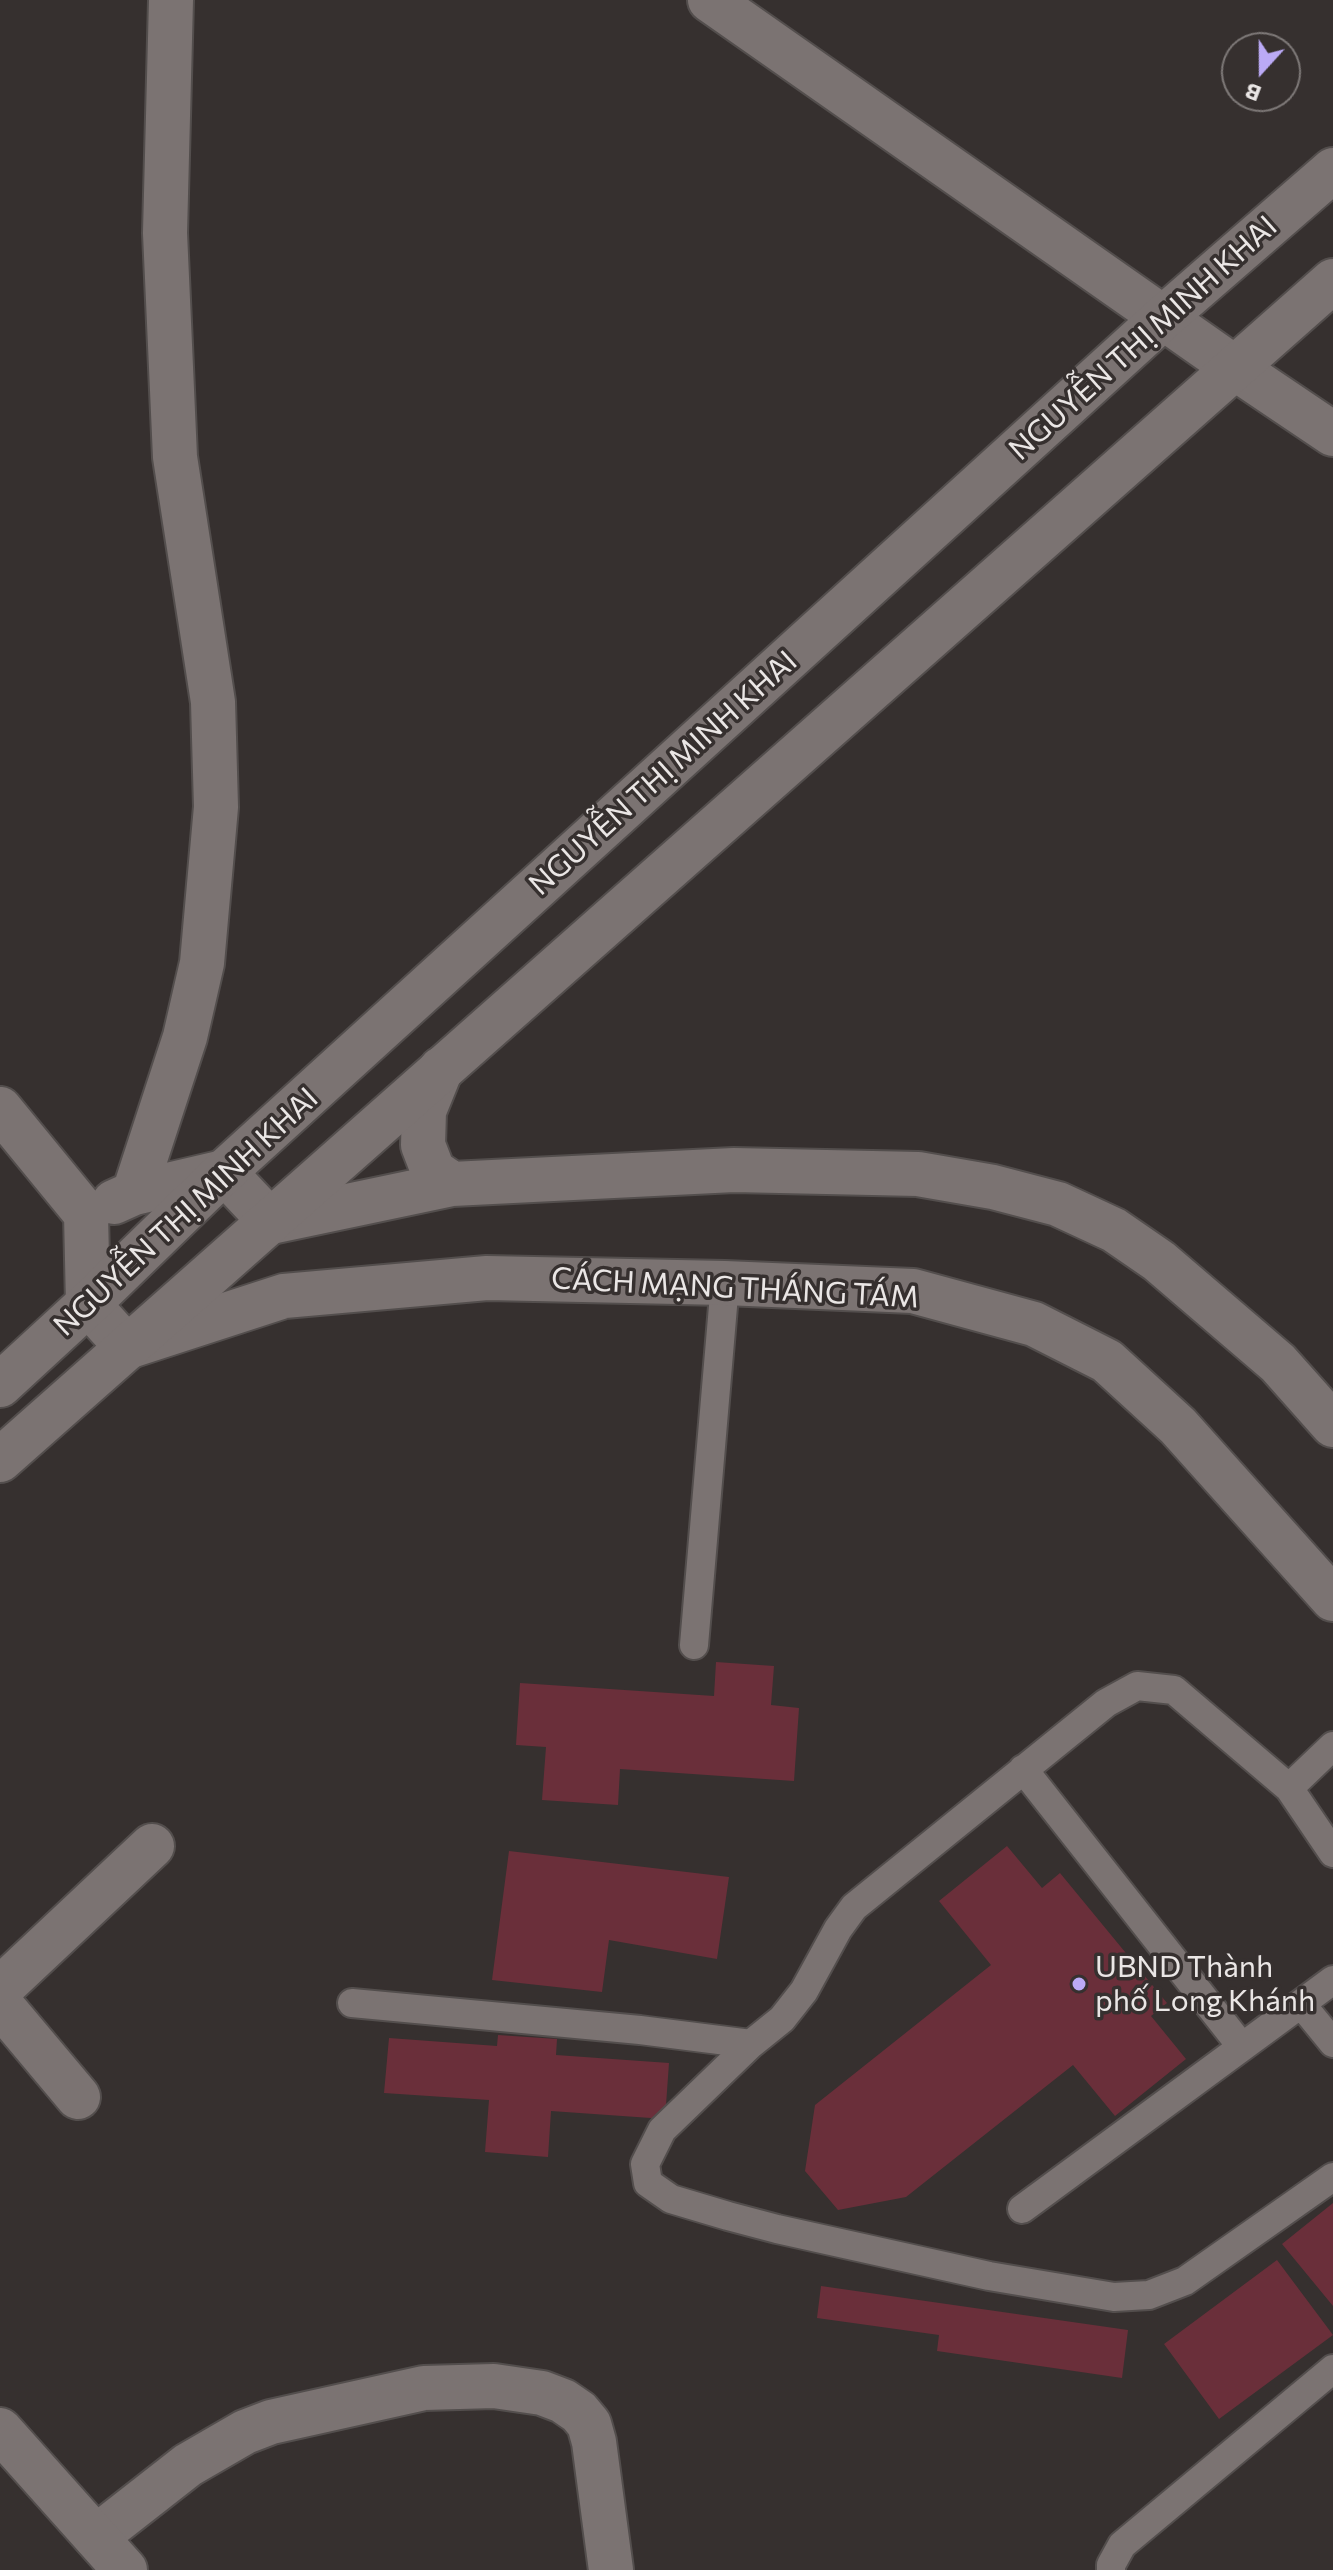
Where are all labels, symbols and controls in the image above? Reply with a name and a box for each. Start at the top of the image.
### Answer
north arrow [1221,32,1301,112]
text: B [1241,78,1265,108]
street label: NGUYỄN THỊ MINH KHAI [1002,208,1284,468]
street label: NGUYỄN THỊ MINH KHAI [522,643,804,903]
street label: NGUYỄN THỊ MINH KHAI [47,1080,325,1344]
street label: CÁCH MẠNG THÁNG TÁM [550,1260,920,1316]
place label: UBND Thành phố Long Khánh [1095,1949,1315,2020]
marker: UBND Thành phố Long Khánh [1070,1975,1088,1993]

